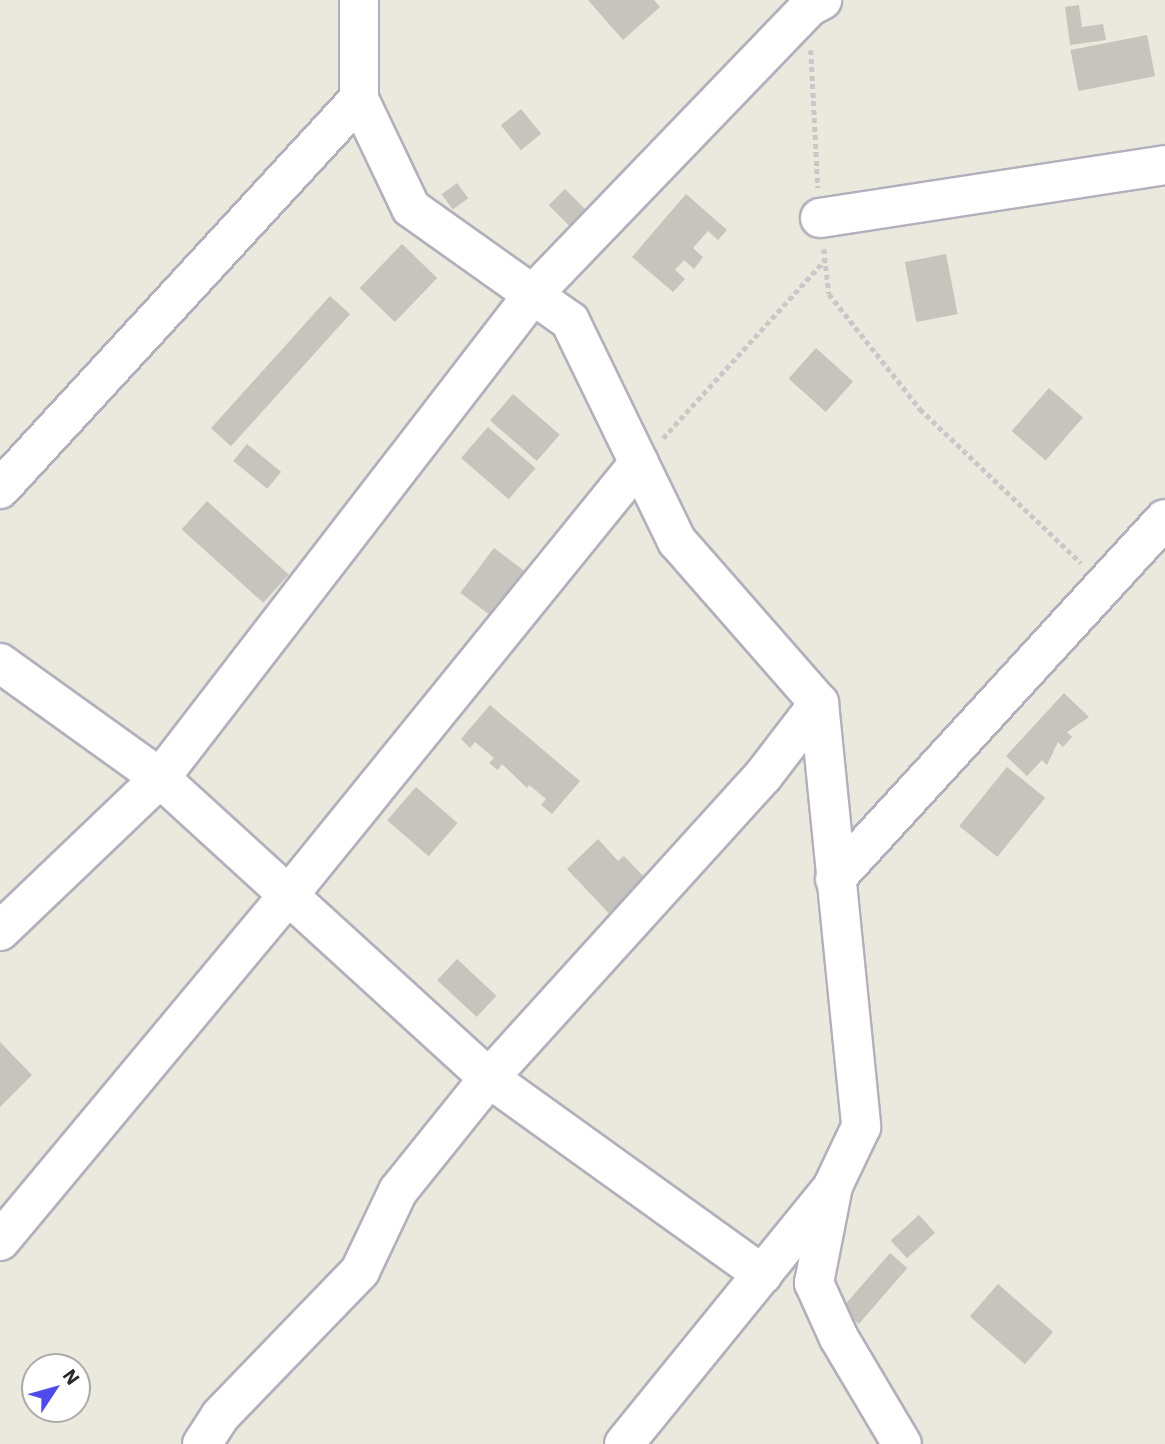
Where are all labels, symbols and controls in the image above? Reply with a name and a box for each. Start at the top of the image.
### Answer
north arrow [21,1353,91,1423]
text: N [58,1364,85,1389]

